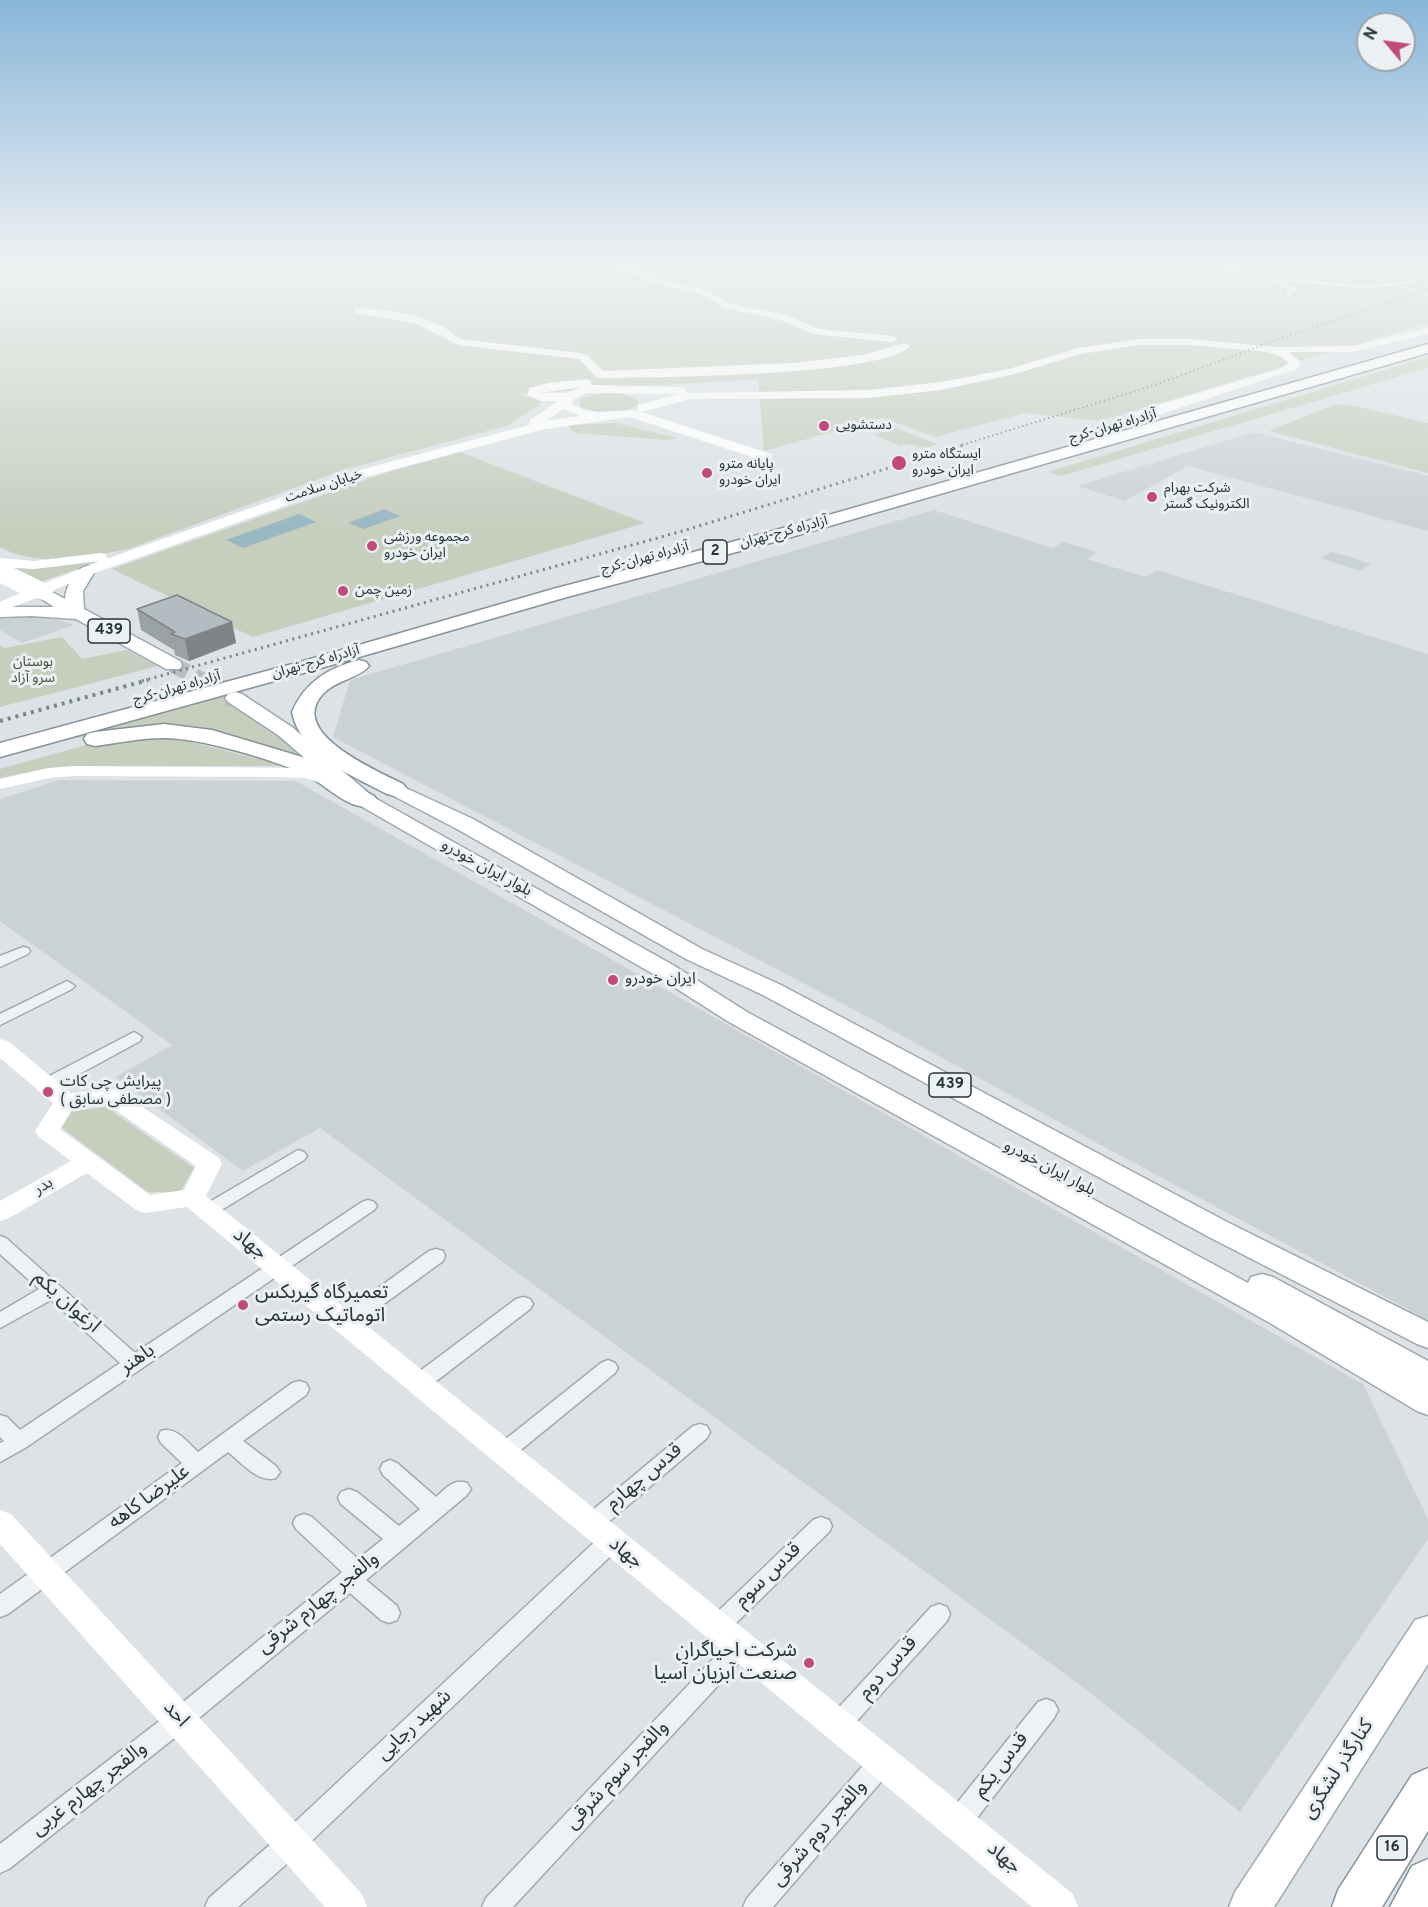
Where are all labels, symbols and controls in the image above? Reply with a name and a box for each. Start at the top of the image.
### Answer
north arrow [1356,12,1416,72]
text: N [1360,24,1384,44]
street label: آزادراه تهران-کرج [1067,406,1159,448]
place label: دستشویی [836,418,892,434]
marker: دستشویی [817,419,831,433]
place label: ایستگاه مترو ایران خودرو [912,447,981,479]
marker: ایستگاه مترو ایران خودرو [890,454,908,472]
place label: پایانه مترو ایران خودرو [719,457,781,490]
marker: پایانه مترو ایران خودرو [700,466,714,480]
street label: خیابان سلامت [283,467,365,507]
place label: شرکت بهرام الکترونیک گستر [1164,481,1249,514]
marker: شرکت بهرام الکترونیک گستر [1145,490,1159,504]
street label: آزادراه کرج-تهران [738,513,830,553]
place label: مجموعه ورزشی ایران خودرو [384,530,469,562]
marker: مجموعه ورزشی ایران خودرو [365,539,379,553]
street label: آزادراه تهران-کرج [599,539,691,579]
road number: 2 [703,540,727,564]
place label: زمین چمن [355,583,412,599]
marker: زمین چمن [336,584,350,598]
road number: 439 [88,619,130,643]
street label: آزادراه کرج-تهران [270,642,362,684]
park label: بوستان سرو آزاد [11,655,55,688]
street label: آزادراه تهران-کرج [131,668,223,710]
street label: بلوار ایران خودرو [437,836,535,902]
place label: ایران خودرو [625,970,696,990]
marker: ایران خودرو [606,973,620,987]
place label: پیرایش چی کات ( مصطفی سابق ) [60,1073,171,1111]
road number: 439 [929,1073,971,1097]
marker: پیرایش چی کات ( مصطفی سابق ) [41,1085,55,1099]
street label: بلوار ایران خودرو [1000,1137,1098,1201]
street label: بدر [31,1174,57,1200]
street label: جهاد [227,1224,271,1266]
street label: ارغوان یکم [28,1267,104,1339]
place label: تعمیرگاه گیربکس اتوماتیک رستمی [255,1282,388,1329]
marker: تعمیرگاه گیربکس اتوماتیک رستمی [236,1298,250,1312]
street label: باهنر [116,1340,160,1380]
street label: قدس چهارم [602,1439,688,1517]
street label: علیرضا کاهه [105,1460,195,1536]
street label: جهاد [603,1533,647,1575]
street label: قدس سوم [731,1538,807,1614]
street label: والفجر چهارم شرقی [253,1548,385,1660]
street label: قدس دوم [854,1633,924,1705]
place label: شرکت احیاگران صنعت آبزیان آسیا [654,1640,797,1687]
marker: شرکت احیاگران صنعت آبزیان آسیا [802,1656,816,1670]
street label: شهید رجایی [373,1685,457,1767]
street label: احد [157,1697,193,1733]
street label: کنارگذر لشگری [1298,1716,1380,1824]
street label: والفجر سوم شرقی [561,1717,675,1835]
street label: قدس یکم [969,1729,1035,1803]
street label: والفجر چهارم غربی [27,1737,153,1843]
street label: والفجر دوم شرقی [767,1776,873,1892]
road number: 16 [1377,1836,1407,1860]
street label: جهاد [981,1838,1025,1880]

